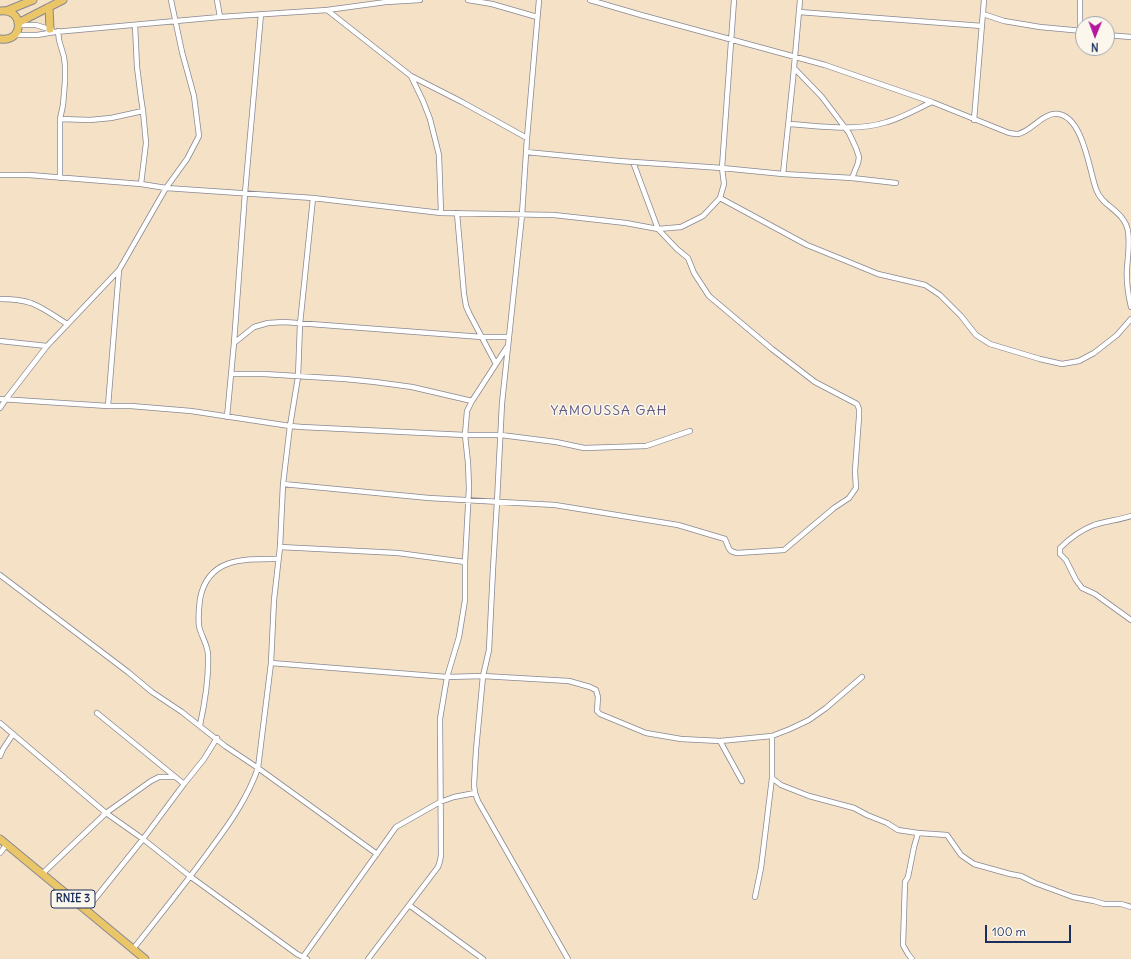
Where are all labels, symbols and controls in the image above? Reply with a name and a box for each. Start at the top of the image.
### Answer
north arrow [1075,16,1115,56]
text: N [1091,40,1099,54]
district label: YAMOUSSA GAH [551,403,667,419]
road number: RNIE 3 [51,890,95,908]
scale bar [987,917,1073,943]
text: 100 m [992,924,1026,939]

